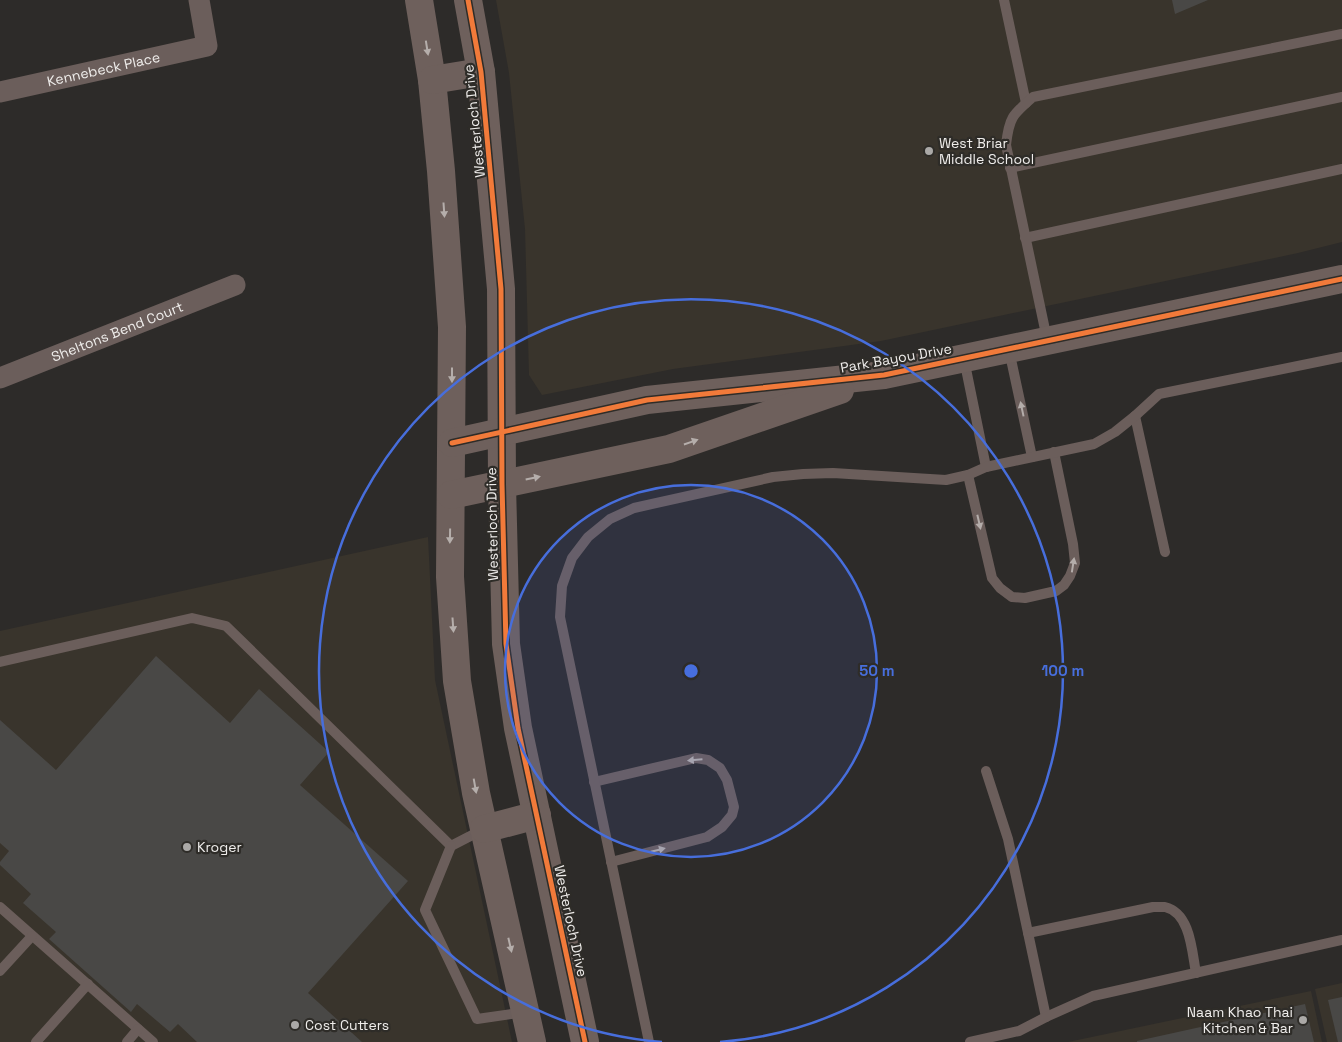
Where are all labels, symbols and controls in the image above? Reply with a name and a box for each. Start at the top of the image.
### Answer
one-way arrow [423,40,431,56]
street label: Kennebeck Place [45,48,162,90]
street label: Westerloch Drive [459,64,489,178]
place label: West Briar Middle School [939,134,1034,168]
marker: West Briar Middle School [923,145,935,157]
one-way arrow [440,202,448,218]
street label: Sheltons Bend Court [49,297,186,366]
street label: Park Bayou Drive [839,339,953,377]
one-way arrow [448,368,456,384]
one-way arrow [1018,402,1026,417]
one-way arrow [684,437,699,445]
street label: Westerloch Drive [482,467,502,581]
one-way arrow [525,474,540,482]
one-way arrow [975,515,983,530]
one-way arrow [446,528,454,544]
one-way arrow [1069,556,1077,572]
one-way arrow [450,618,458,634]
text: 50 m [859,661,895,680]
text: 100 m [1042,661,1084,680]
centre of rings [682,662,700,680]
one-way arrow [686,756,702,764]
one-way arrow [471,779,479,795]
place label: Kroger [197,838,242,856]
marker: Kroger [181,841,193,853]
one-way arrow [651,846,666,854]
street label: Westerloch Drive [550,864,592,978]
one-way arrow [506,937,514,952]
place label: Naam Khao Thai Kitchen & Bar [1187,1003,1293,1037]
marker: Naam Khao Thai Kitchen & Bar [1297,1014,1309,1026]
place label: Cost Cutters [305,1016,389,1034]
marker: Cost Cutters [289,1019,301,1031]

